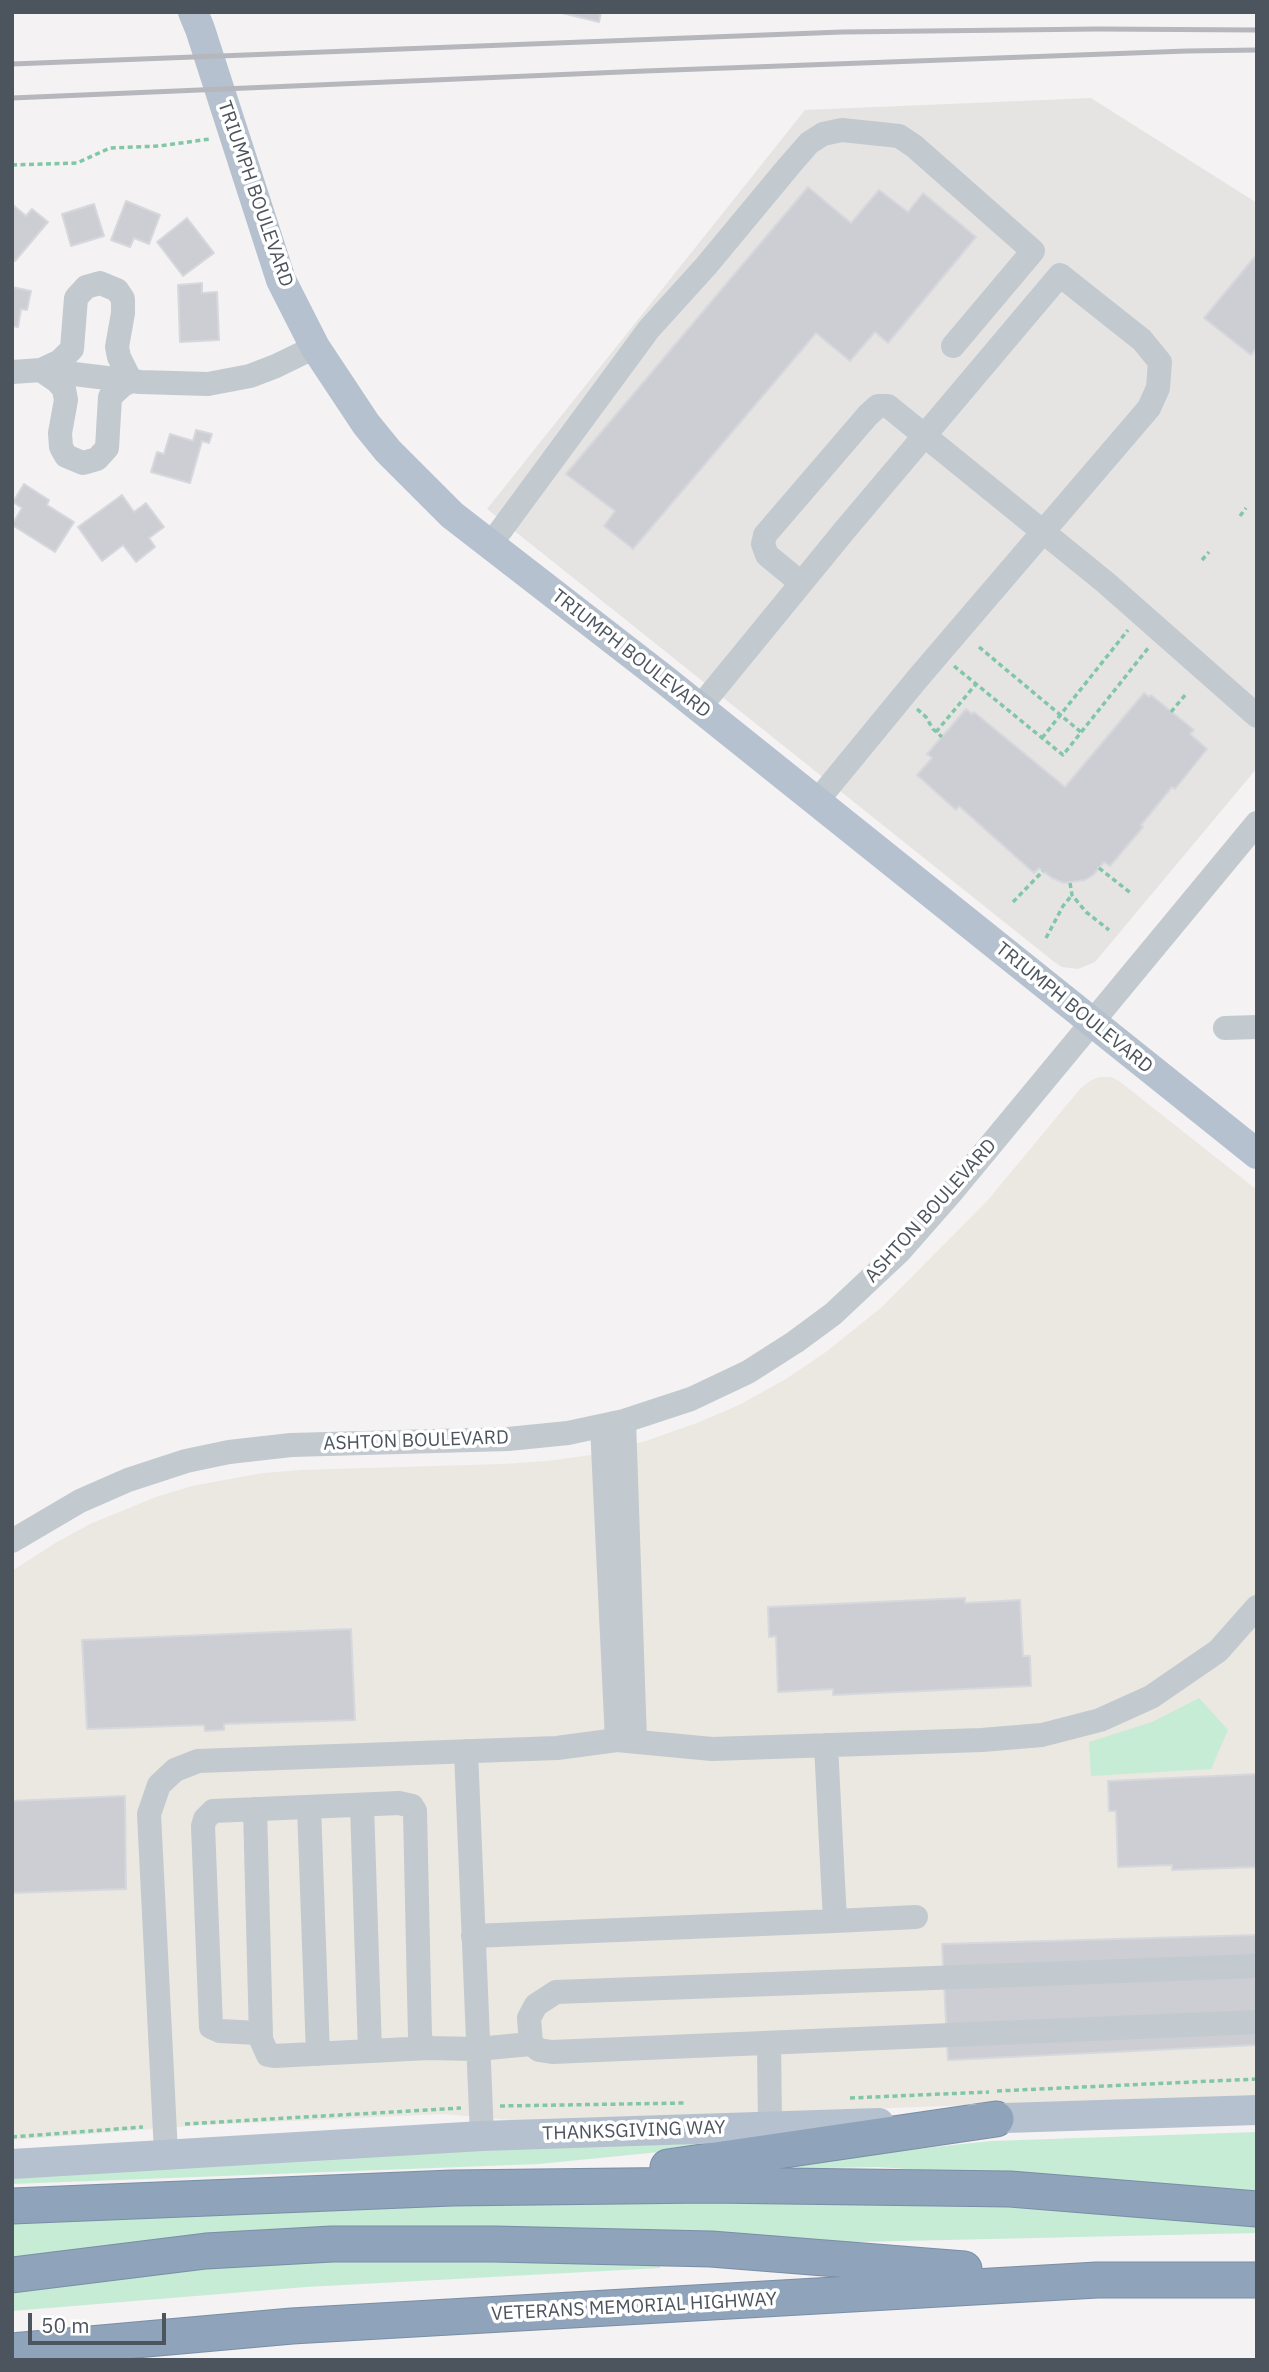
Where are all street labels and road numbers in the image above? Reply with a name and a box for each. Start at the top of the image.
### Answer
street label: TRIUMPH BOULEVARD [212,98,298,290]
street label: TRIUMPH BOULEVARD [547,585,715,723]
street label: TRIUMPH BOULEVARD [991,938,1157,1078]
street label: ASHTON BOULEVARD [860,1134,1002,1288]
street label: ASHTON BOULEVARD [323,1426,509,1456]
street label: THANKSGIVING WAY [542,2116,726,2146]
street label: VETERANS MEMORIAL HIGHWAY [491,2288,777,2326]

